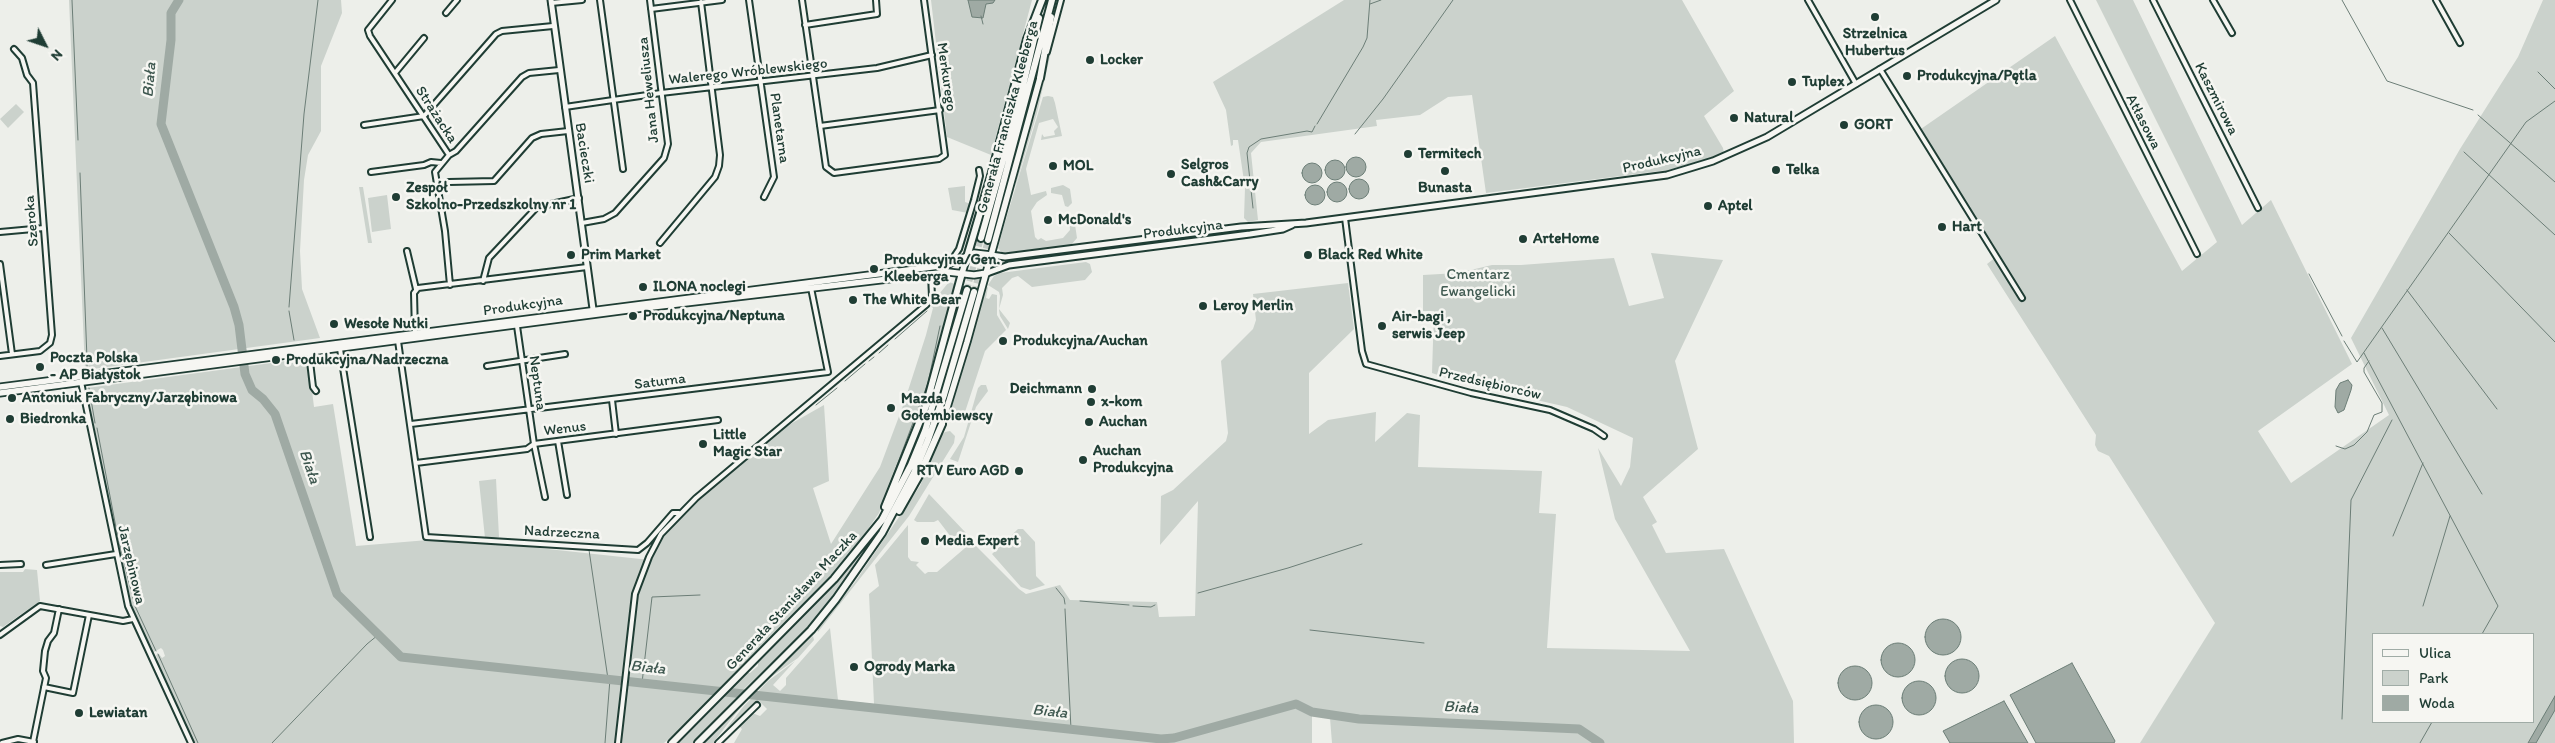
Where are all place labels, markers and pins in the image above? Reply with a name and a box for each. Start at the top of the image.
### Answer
marker: Strzelnica Hubertus [1869,11,1881,23]
place label: Strzelnica Hubertus [1843,25,1907,60]
place label: Locker [1100,51,1143,69]
marker: Locker [1084,54,1096,66]
place label: Produkcyjna/Pętla [1917,67,2036,85]
marker: Produkcyjna/Pętla [1901,70,1913,82]
place label: Tuplex [1802,73,1844,91]
marker: Tuplex [1786,76,1798,88]
place label: Natural [1744,109,1793,127]
marker: Natural [1728,112,1740,124]
place label: GORT [1854,116,1893,134]
marker: GORT [1838,119,1850,131]
place label: Termitech [1418,145,1482,163]
marker: Termitech [1402,148,1414,160]
place label: Selgros Cash&Carry [1181,156,1258,191]
place label: MOL [1063,157,1093,175]
marker: MOL [1047,160,1059,172]
place label: Telka [1786,161,1819,179]
marker: Telka [1770,164,1782,176]
marker: Bunasta [1439,165,1451,177]
marker: Selgros Cash&Carry [1165,168,1177,180]
place label: Zespół Szkolno-Przedszkolny nr 1 [406,179,576,214]
place label: Bunasta [1418,179,1472,197]
marker: Zespół Szkolno-Przedszkolny nr 1 [390,191,402,203]
place label: Aptel [1718,197,1753,215]
marker: Aptel [1702,200,1714,212]
place label: McDonald's [1058,211,1131,229]
marker: McDonald's [1042,214,1054,226]
place label: Hart [1952,218,1982,236]
marker: Hart [1936,221,1948,233]
place label: ArteHome [1533,230,1599,248]
marker: ArteHome [1517,233,1529,245]
place label: Prim Market [581,246,661,264]
place label: Black Red White [1318,246,1423,264]
marker: Prim Market [565,249,577,261]
marker: Black Red White [1302,249,1314,261]
place label: Produkcyjna/Gen. Kleeberga [884,251,1000,286]
marker: Produkcyjna/Gen. Kleeberga [868,263,880,275]
place label: ILONA noclegi [653,278,746,296]
marker: ILONA noclegi [637,281,649,293]
place label: The White Bear [863,291,961,309]
marker: The White Bear [847,294,859,306]
place label: Leroy Merlin [1213,297,1293,315]
marker: Leroy Merlin [1197,300,1209,312]
place label: Produkcyjna/Neptuna [643,307,785,325]
place label: Air-bagi , serwis Jeep [1392,308,1465,343]
marker: Produkcyjna/Neptuna [627,310,639,322]
place label: Wesołe Nutki [344,315,428,333]
marker: Wesołe Nutki [328,318,340,330]
marker: Air-bagi , serwis Jeep [1376,320,1388,332]
place label: Produkcyjna/Auchan [1013,332,1148,350]
marker: Produkcyjna/Auchan [997,335,1009,347]
place label: Poczta Polska - AP Białystok [50,349,141,384]
place label: Produkcyjna/Nadrzeczna [286,351,449,369]
marker: Produkcyjna/Nadrzeczna [270,354,282,366]
marker: Poczta Polska - AP Białystok [34,361,46,373]
place label: Deichmann [1009,380,1082,398]
marker: Deichmann [1086,383,1098,395]
place label: Antoniuk Fabryczny/Jarzębinowa [22,389,237,407]
place label: Mazda Gołembiewscy [901,390,993,425]
marker: Antoniuk Fabryczny/Jarzębinowa [6,392,18,404]
place label: x-kom [1101,393,1142,411]
marker: x-kom [1085,396,1097,408]
marker: Mazda Gołembiewscy [885,402,897,414]
place label: Biedronka [20,410,86,428]
marker: Biedronka [4,413,16,425]
place label: Auchan [1099,413,1147,431]
marker: Auchan [1083,416,1095,428]
place label: Little Magic Star [713,426,782,461]
marker: Little Magic Star [697,438,709,450]
place label: Auchan Produkcyjna [1093,442,1173,477]
marker: Auchan Produkcyjna [1077,454,1089,466]
place label: RTV Euro AGD [917,462,1009,480]
marker: RTV Euro AGD [1013,465,1025,477]
place label: Media Expert [935,532,1019,550]
marker: Media Expert [919,535,931,547]
place label: Ogrody Marka [864,658,955,676]
marker: Ogrody Marka [848,661,860,673]
place label: Lewiatan [89,704,147,722]
marker: Lewiatan [73,707,85,719]

